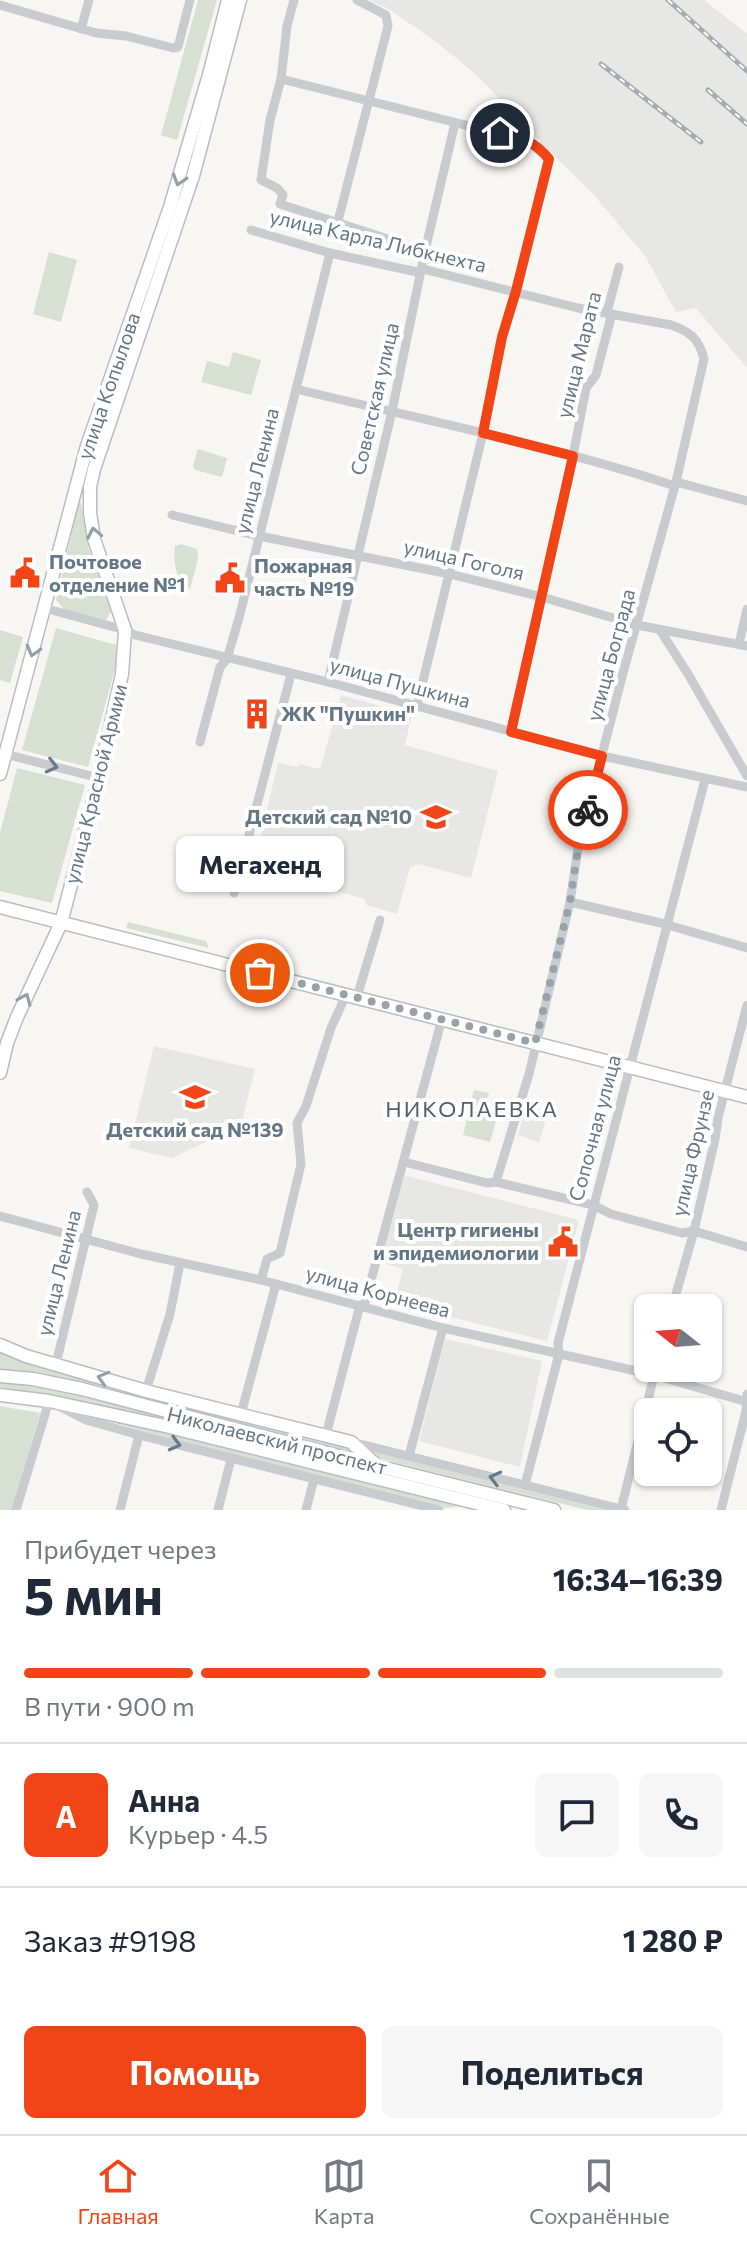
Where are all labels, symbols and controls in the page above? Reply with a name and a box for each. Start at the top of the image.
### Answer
pin [466,99,534,167]
icon: home [478,111,522,155]
one-way arrow [172,172,188,186]
street label: улица Карла Либкнехта [268,203,489,277]
street label: улица Марата [551,289,605,421]
street label: улица Копылова [72,309,144,462]
street label: Советская улица [345,320,403,478]
street label: улица Ленина [229,405,283,536]
one-way arrow [86,526,103,539]
street label: улица Гоголя [402,534,527,585]
place label: Почтовое отделение №1 [49,549,186,596]
place label: Пожарная часть №19 [254,553,354,600]
public building icon: Почтовое отделение №1 [8,556,42,590]
public building icon: Пожарная часть №19 [213,561,247,595]
street label: улица Бограда [581,586,639,723]
one-way arrow [25,643,42,657]
street label: улица Пушкина [327,652,473,712]
street label: улица Красной Армии [59,681,131,886]
building icon: ЖК "Пушкин" [240,697,274,731]
place label: ЖК "Пушкин" [281,701,415,725]
one-way arrow [45,757,59,774]
courier [548,770,628,850]
icon: bike [566,788,610,832]
school or university icon: Детский сад №10 [419,800,453,834]
place label: Детский сад №10 [245,804,412,828]
callout: Мегахенд [176,837,344,893]
text: Мегахенд [199,848,321,879]
pin [226,939,294,1007]
icon: bag [238,951,282,995]
one-way arrow [15,993,31,1008]
street label: Сопочная улица [563,1052,625,1203]
school or university icon: Детский сад №139 [178,1080,212,1114]
street label: улица Фрунзе [666,1087,718,1218]
district label: НИКОЛАЕВКА [385,1095,559,1122]
place label: Детский сад №139 [106,1117,284,1141]
street label: улица Ленина [31,1207,85,1338]
place label: Центр гигиены и эпидемиологии [373,1217,539,1264]
public building icon: Центр гигиены и эпидемиологии [546,1225,580,1259]
street label: улица Корнеева [304,1260,453,1322]
north arrow [634,1294,722,1382]
map controls [634,1294,722,1486]
one-way arrow [96,1371,110,1387]
button: locate [634,1398,722,1486]
street label: Николаевский проспект [165,1401,390,1479]
one-way arrow [167,1435,181,1452]
one-way arrow [488,1470,502,1487]
text: Прибудет через [24,1533,217,1564]
text: 16:34–16:39 [553,1560,723,1597]
text: 5 мин [24,1562,163,1626]
text: В пути · 900 m [24,1690,195,1721]
button: chat [535,1773,619,1857]
button: phone [639,1773,723,1857]
text: Анна [128,1781,200,1818]
text: А [55,1797,77,1834]
text: Курьер · 4.5 [128,1818,268,1849]
text: Заказ #9198 [24,1921,197,1958]
text: 1 280 ₽ [623,1921,723,1958]
button: Помощь [24,2026,366,2118]
button: Поделиться [382,2026,723,2118]
tab: Главная [77,2154,159,2229]
tab: Карта [314,2154,374,2229]
tab: Сохранённые [529,2154,670,2229]

